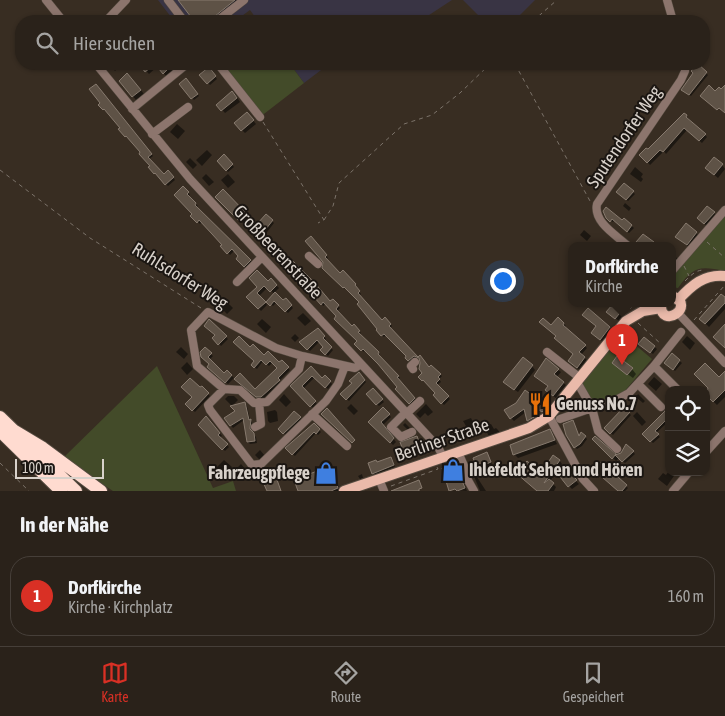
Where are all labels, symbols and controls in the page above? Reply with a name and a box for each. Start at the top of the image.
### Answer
search box [15,15,710,70]
icon: search [33,29,61,57]
text: Hier suchen [73,32,155,54]
street label: Sputendorfer Weg [582,82,665,192]
street label: Großbeerenstraße [230,201,327,303]
street label: Ruhlsdorfer Weg [128,238,232,313]
popup [568,242,676,307]
text: Dorfkirche [585,255,659,277]
your location [490,268,516,294]
text: Kirche [585,277,623,295]
pin: 1 [606,324,638,365]
map controls [665,386,710,476]
button: locate [665,386,710,431]
restaurant icon: Genuss No.7 [527,391,553,417]
place label: Genuss No.7 [556,393,637,414]
street label: Berliner Straße [392,414,492,465]
button: layers [665,431,710,476]
scale bar [15,456,104,479]
shop icon: Ihlefeldt Sehen und Hören [440,457,466,483]
place label: Ihlefeldt Sehen und Hören [469,459,643,480]
text: 100 m [22,460,54,476]
shop icon: Fahrzeugpflege [313,460,339,486]
place label: Fahrzeugpflege [208,462,310,483]
text: In der Nähe [20,512,109,536]
text: Dorfkirche [68,576,141,598]
text: 1 [33,587,41,605]
text: 160 m [668,587,704,605]
text: Kirche · Kirchplatz [68,598,173,616]
tab: Karte [101,659,129,705]
tab: Route [331,659,361,705]
tab: Gespeichert [563,659,624,705]

